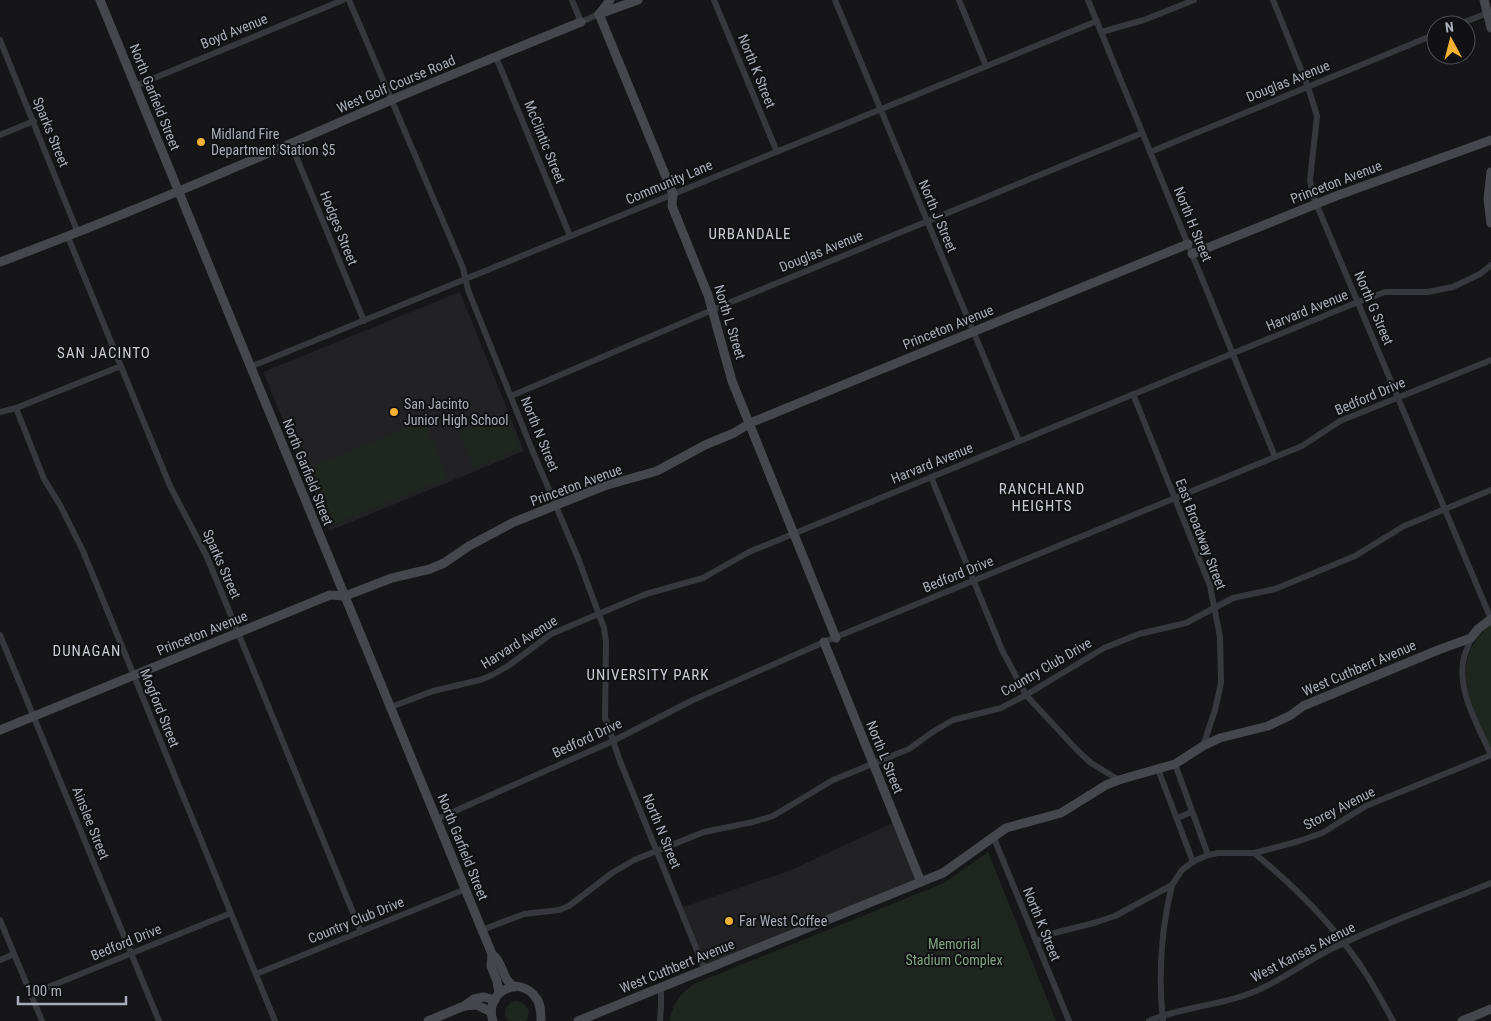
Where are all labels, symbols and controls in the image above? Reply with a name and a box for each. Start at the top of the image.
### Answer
street label: Boyd Avenue [198,10,270,52]
north arrow [1426,15,1476,65]
text: N [1444,19,1455,36]
street label: North K Street [735,32,779,110]
street label: North Garfield Street [126,41,184,153]
street label: West Golf Course Road [334,52,458,116]
street label: Douglas Avenue [1244,57,1332,105]
street label: Sparks Street [30,95,72,169]
street label: McClintic Street [521,98,569,186]
place label: Midland Fire Department Station $5 [211,126,336,158]
marker: Midland Fire Department Station $5 [195,136,207,148]
street label: Community Lane [623,156,715,207]
street label: Princeton Avenue [1288,157,1384,207]
street label: North J Street [916,177,960,255]
street label: North H Street [1171,184,1215,264]
street label: Hodges Street [317,189,361,267]
district label: URBANDALE [708,225,792,243]
street label: Douglas Avenue [777,227,865,275]
street label: North G Street [1351,269,1397,347]
street label: North L Street [711,283,749,361]
street label: Harvard Avenue [1264,286,1351,334]
street label: Princeton Avenue [900,301,996,352]
district label: SAN JACINTO [57,344,151,362]
street label: Bedford Drive [1332,374,1408,418]
street label: North N Street [518,394,562,474]
place label: San Jacinto Junior High School [404,396,509,428]
marker: San Jacinto Junior High School [388,406,400,418]
street label: North Garfield Street [279,416,337,528]
street label: Harvard Avenue [889,439,976,487]
street label: Princeton Avenue [528,461,624,509]
street label: East Broadway Street [1172,476,1230,592]
district label: RANCHLAND HEIGHTS [999,480,1085,515]
street label: Sparks Street [200,527,244,601]
street label: Bedford Drive [920,552,996,595]
street label: Princeton Avenue [154,607,250,658]
street label: Harvard Avenue [478,612,560,672]
street label: Country Club Drive [998,634,1095,699]
street label: West Cuthbert Avenue [1300,637,1419,699]
district label: DUNAGAN [53,642,121,660]
street label: Mogford Street [137,666,183,750]
district label: UNIVERSITY PARK [587,666,709,684]
street label: Bedford Drive [550,715,625,761]
street label: North L Street [863,718,907,796]
street label: Storey Avenue [1301,783,1378,833]
street label: Ainslee Street [69,784,113,862]
street label: North Garfield Street [434,791,492,903]
street label: North N Street [640,791,684,871]
street label: North K Street [1020,885,1064,963]
street label: Country Club Drive [306,893,407,947]
place label: Far West Coffee [739,913,828,929]
marker: Far West Coffee [723,915,735,927]
street label: West Kansas Avenue [1248,919,1358,985]
street label: Bedford Drive [88,920,164,963]
street label: West Cuthbert Avenue [617,936,737,996]
park label: Memorial Stadium Complex [905,936,1003,968]
scale bar [18,974,125,1006]
text: 100 m [25,982,62,1000]

